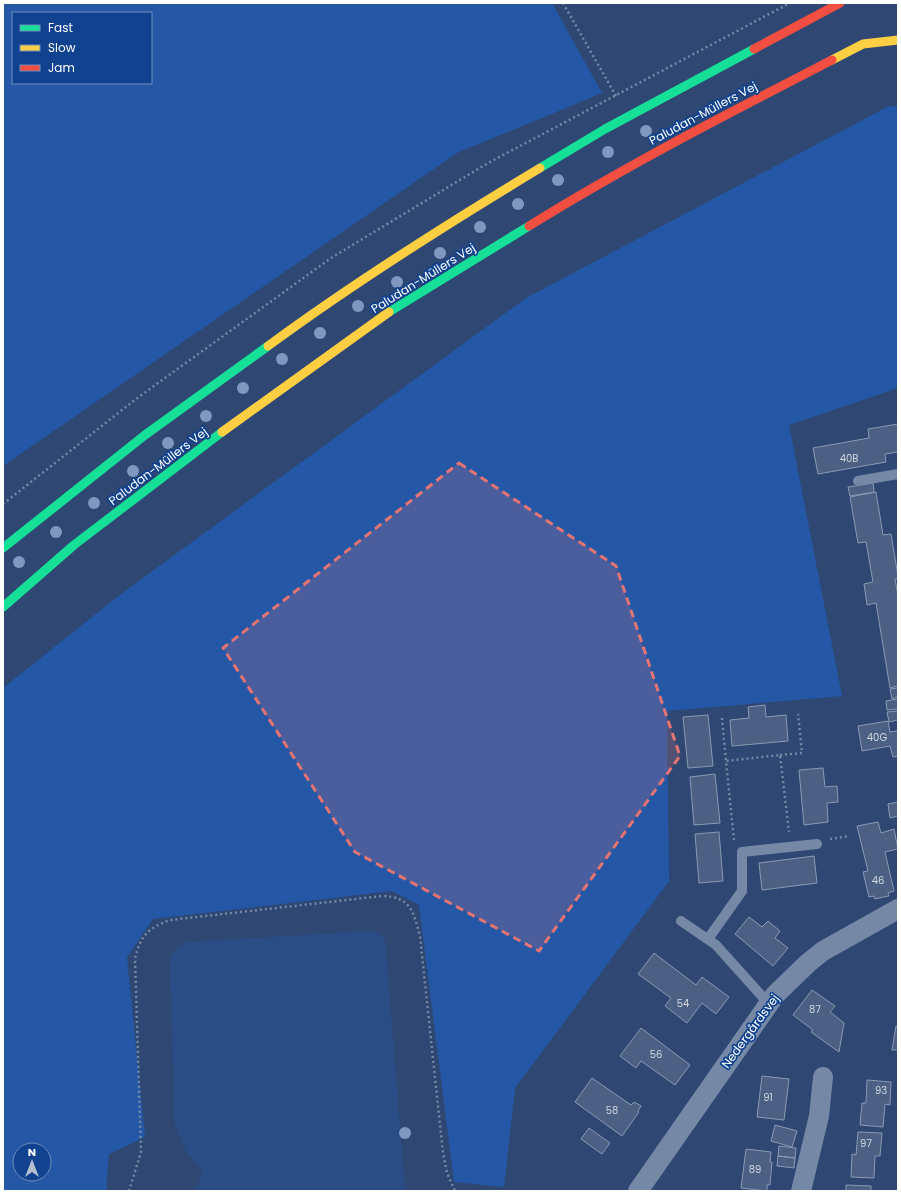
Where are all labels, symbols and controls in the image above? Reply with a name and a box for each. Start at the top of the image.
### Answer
legend [12,12,152,84]
text: Fast [48,19,73,36]
text: Slow [48,39,76,56]
text: Jam [48,59,75,76]
street label: Paludan-Müllers Vej [646,77,760,149]
street label: Paludan-Müllers Vej [368,239,478,317]
street label: Paludan-Müllers Vej [105,423,211,509]
house number: 40B [840,451,858,466]
house number: 40G [867,730,887,745]
house number: 46 [872,873,884,888]
street label: Nedergårdsvej [717,990,783,1072]
house number: 54 [677,996,689,1011]
house number: 87 [809,1002,821,1017]
house number: 56 [650,1047,662,1062]
house number: 93 [875,1083,887,1098]
house number: 91 [763,1090,773,1105]
house number: 58 [606,1103,618,1118]
house number: 97 [860,1136,872,1151]
north arrow [12,1142,52,1182]
text: N [28,1144,36,1160]
house number: 89 [749,1162,761,1177]

